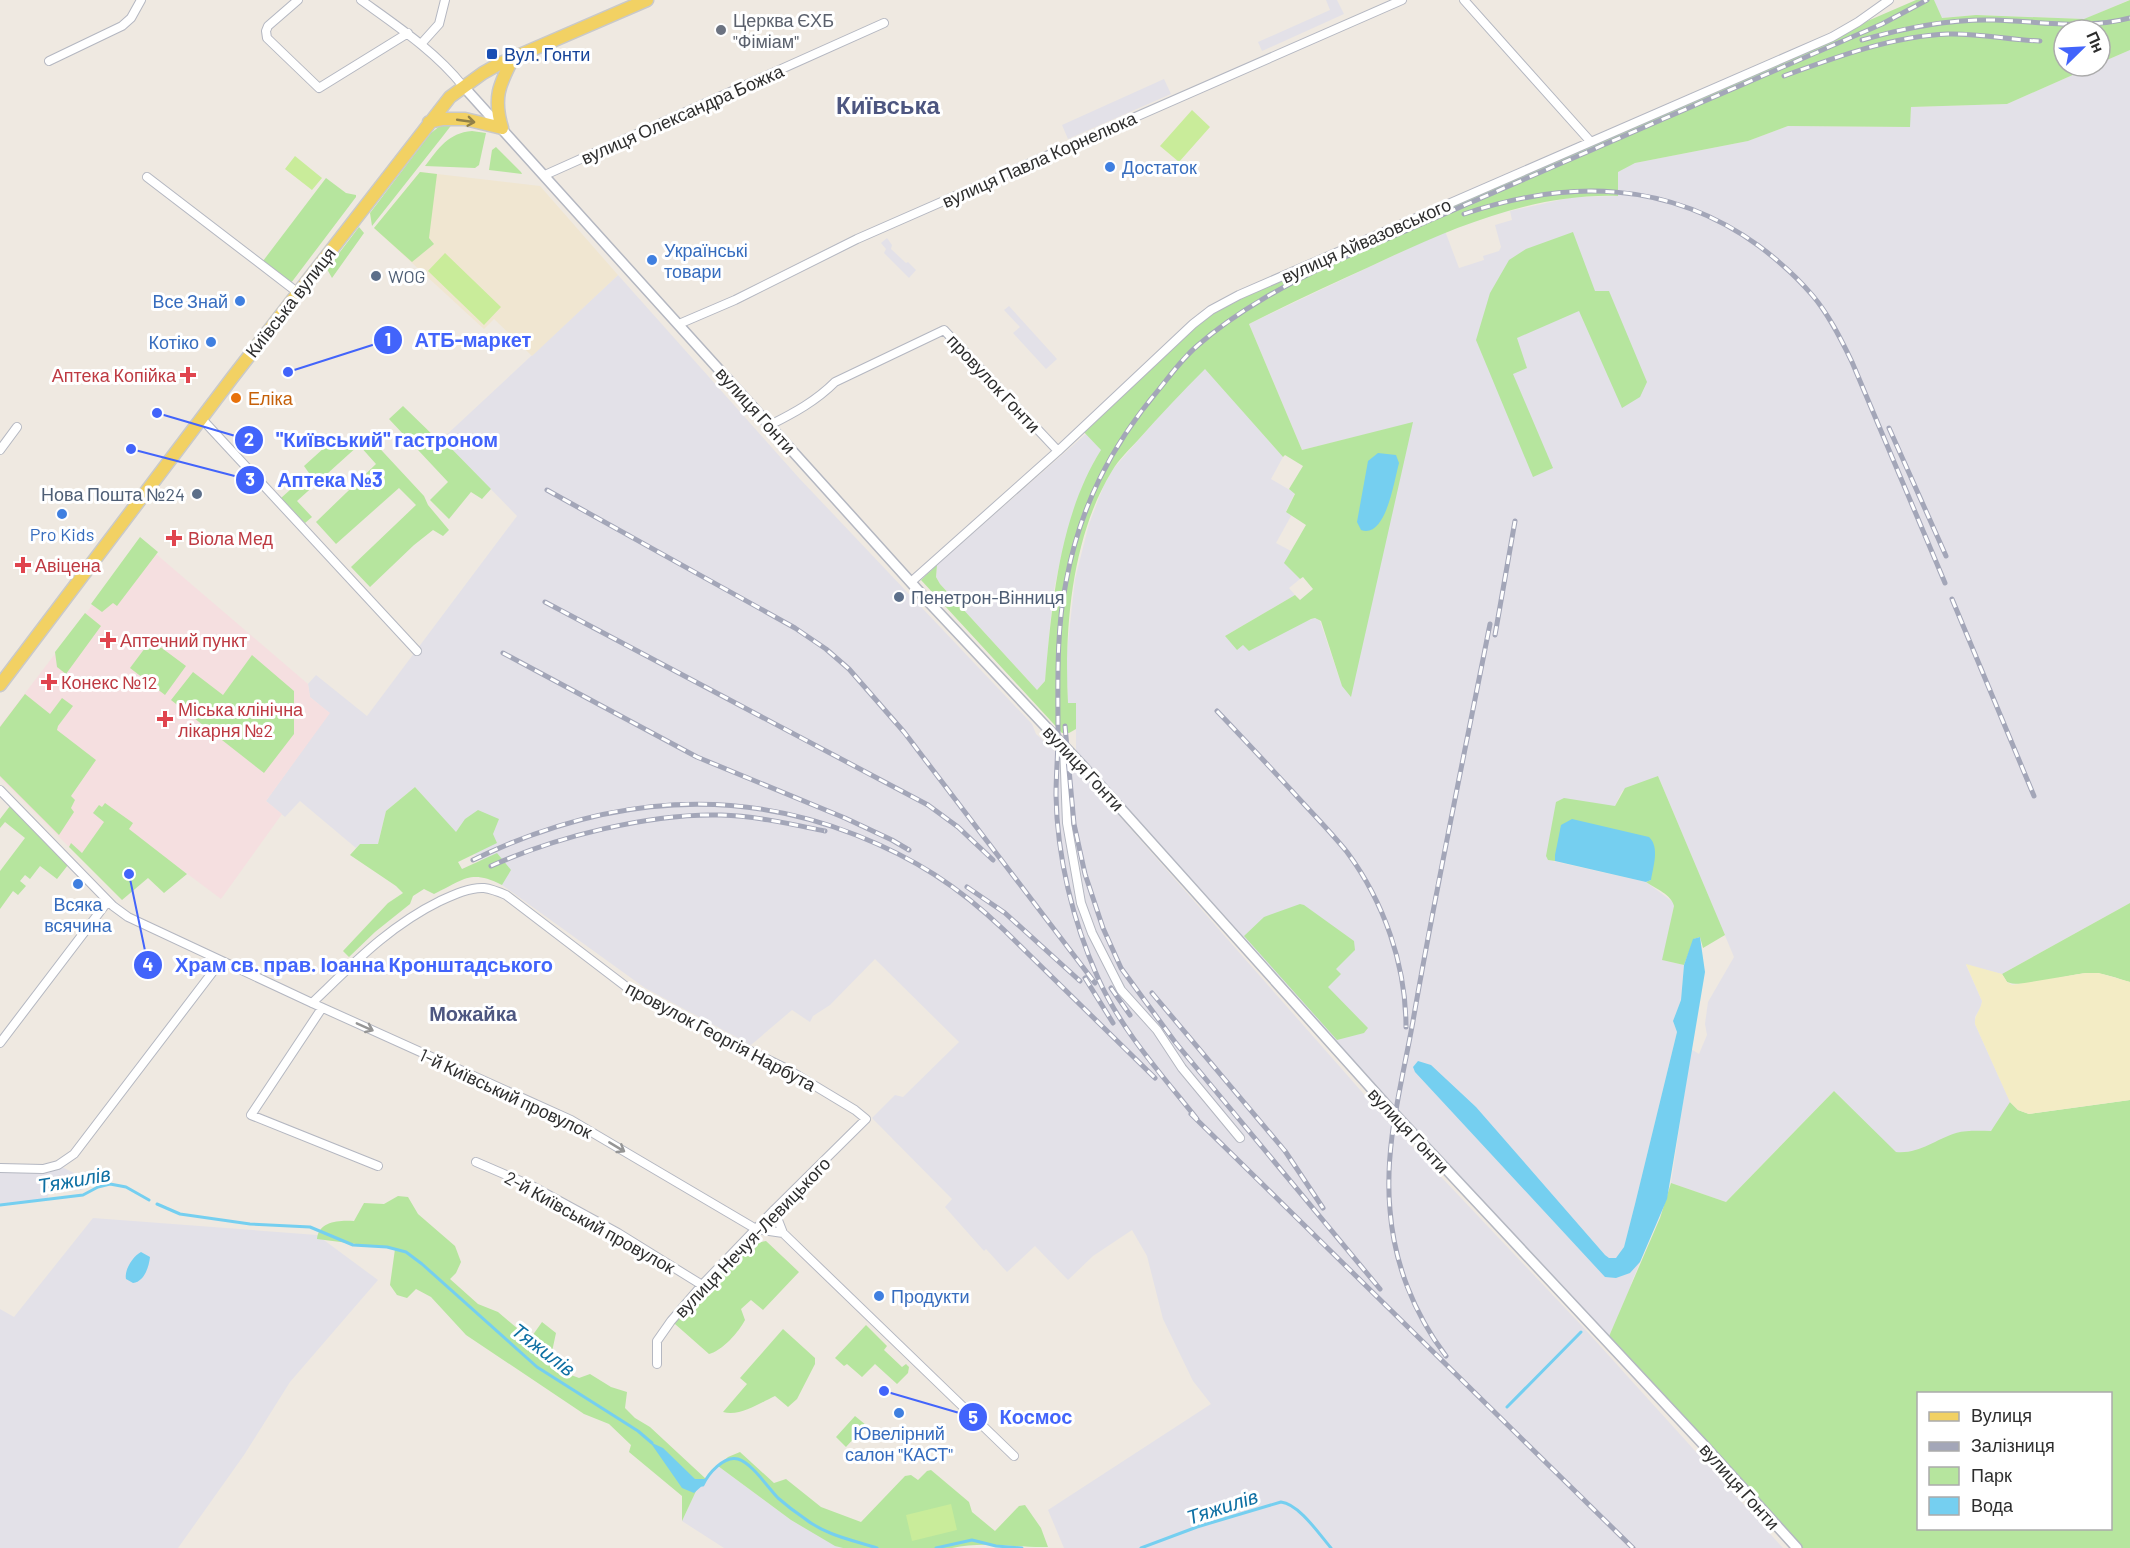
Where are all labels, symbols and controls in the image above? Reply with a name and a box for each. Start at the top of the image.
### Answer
place label: Церква ЄХБ "Фіміам" [733,9,834,52]
north arrow [2052,18,2112,78]
marker: Церква ЄХБ "Фіміам" [714,23,728,37]
text: Пн [2083,28,2109,55]
place label: Вул. Гонти [504,43,590,65]
marker: Вул. Гонти [485,47,499,61]
street label: вулиця Олександра Божка [577,59,788,169]
district label: Київська [836,90,941,119]
street label: вулиця Павла Корнелюка [938,106,1140,212]
one-way arrow [455,115,475,126]
place label: Достаток [1122,156,1197,178]
marker: Достаток [1103,160,1117,174]
street label: вулиця Айвазовського [1278,193,1454,287]
place label: Українські товари [664,239,748,282]
street label: Київська вулиця [240,243,340,361]
marker: Українські товари [645,253,659,267]
place label: WOG [388,265,426,287]
marker: WOG [369,269,383,283]
place label: Все Знай [153,290,228,312]
marker: Все Знай [233,294,247,308]
callout: АТБ-маркет [373,321,544,359]
text: АТБ-маркет [415,327,532,351]
text: 1 [385,328,391,350]
street label: провулок Гонти [943,329,1045,437]
place label: Котіко [149,331,199,353]
marker: Котіко [204,335,218,349]
street label: вулиця Гонти [711,362,801,458]
place label: Аптека Копійка [52,364,177,386]
marker: Аптека Копійка [181,368,195,382]
place label: Еліка [248,387,294,409]
marker: Еліка [229,391,243,405]
callout: "Київський" гастроном [234,421,510,459]
text: "Київський" гастроном [276,427,498,451]
text: 2 [244,428,254,450]
callout: Аптека №3 [235,461,395,499]
text: Аптека №3 [277,467,383,491]
text: 3 [245,468,255,490]
place label: Нова Пошта №24 [41,483,185,505]
marker: Нова Пошта №24 [190,487,204,501]
marker: Pro Kids [55,507,69,521]
place label: Pro Kids [30,523,94,545]
place label: Віола Мед [188,527,274,549]
marker: Віола Мед [165,529,183,547]
place label: Авіцена [35,554,102,576]
marker: Авіцена [16,558,30,572]
place label: Пенетрон-Вінниця [911,586,1065,608]
marker: Пенетрон-Вінниця [892,590,906,604]
place label: Аптечний пункт [120,629,247,651]
marker: Аптечний пункт [101,633,115,647]
place label: Конекс №12 [61,671,157,693]
marker: Конекс №12 [42,675,56,689]
place label: Міська клінічна лікарня №2 [178,698,304,741]
marker: Міська клінічна лікарня №2 [156,710,174,728]
street label: вулиця Гонти [1039,721,1129,815]
marker: Всяка всячина [71,877,85,891]
place label: Всяка всячина [44,893,113,936]
callout: Храм св. прав. Іоанна Кронштадського [133,946,565,984]
text: Храм св. прав. Іоанна Кронштадського [175,952,553,976]
text: 4 [143,953,154,975]
street label: провулок Георгія Нарбута [622,976,821,1096]
district label: Можайка [429,1001,518,1025]
one-way arrow [355,1022,374,1033]
street label: 1-й Київський провулок [416,1043,596,1143]
street label: вулиця Гонти [1364,1083,1454,1177]
one-way arrow [608,1142,625,1154]
street label: вулиця Нечуя-Левицького [669,1152,835,1322]
water label: Тяжилів [36,1161,112,1197]
street label: 2-й Київський провулок [501,1166,679,1278]
place label: Продукти [891,1285,969,1307]
marker: Продукти [872,1289,886,1303]
water label: Тяжилів [508,1317,580,1381]
legend [1917,1392,2112,1530]
callout: Космос [958,1398,1085,1436]
text: Космос [1000,1404,1072,1428]
text: Вулиця [1971,1404,2032,1426]
marker: Ювелірний салон "КАСТ" [892,1406,906,1420]
text: 5 [968,1406,978,1428]
place label: Ювелірний салон "КАСТ" [845,1422,953,1465]
text: Залізниця [1971,1434,2055,1456]
street label: вулиця Гонти [1695,1438,1785,1534]
text: Парк [1971,1464,2012,1486]
water label: Тяжилів [1183,1483,1261,1529]
text: Вода [1971,1494,2014,1516]

